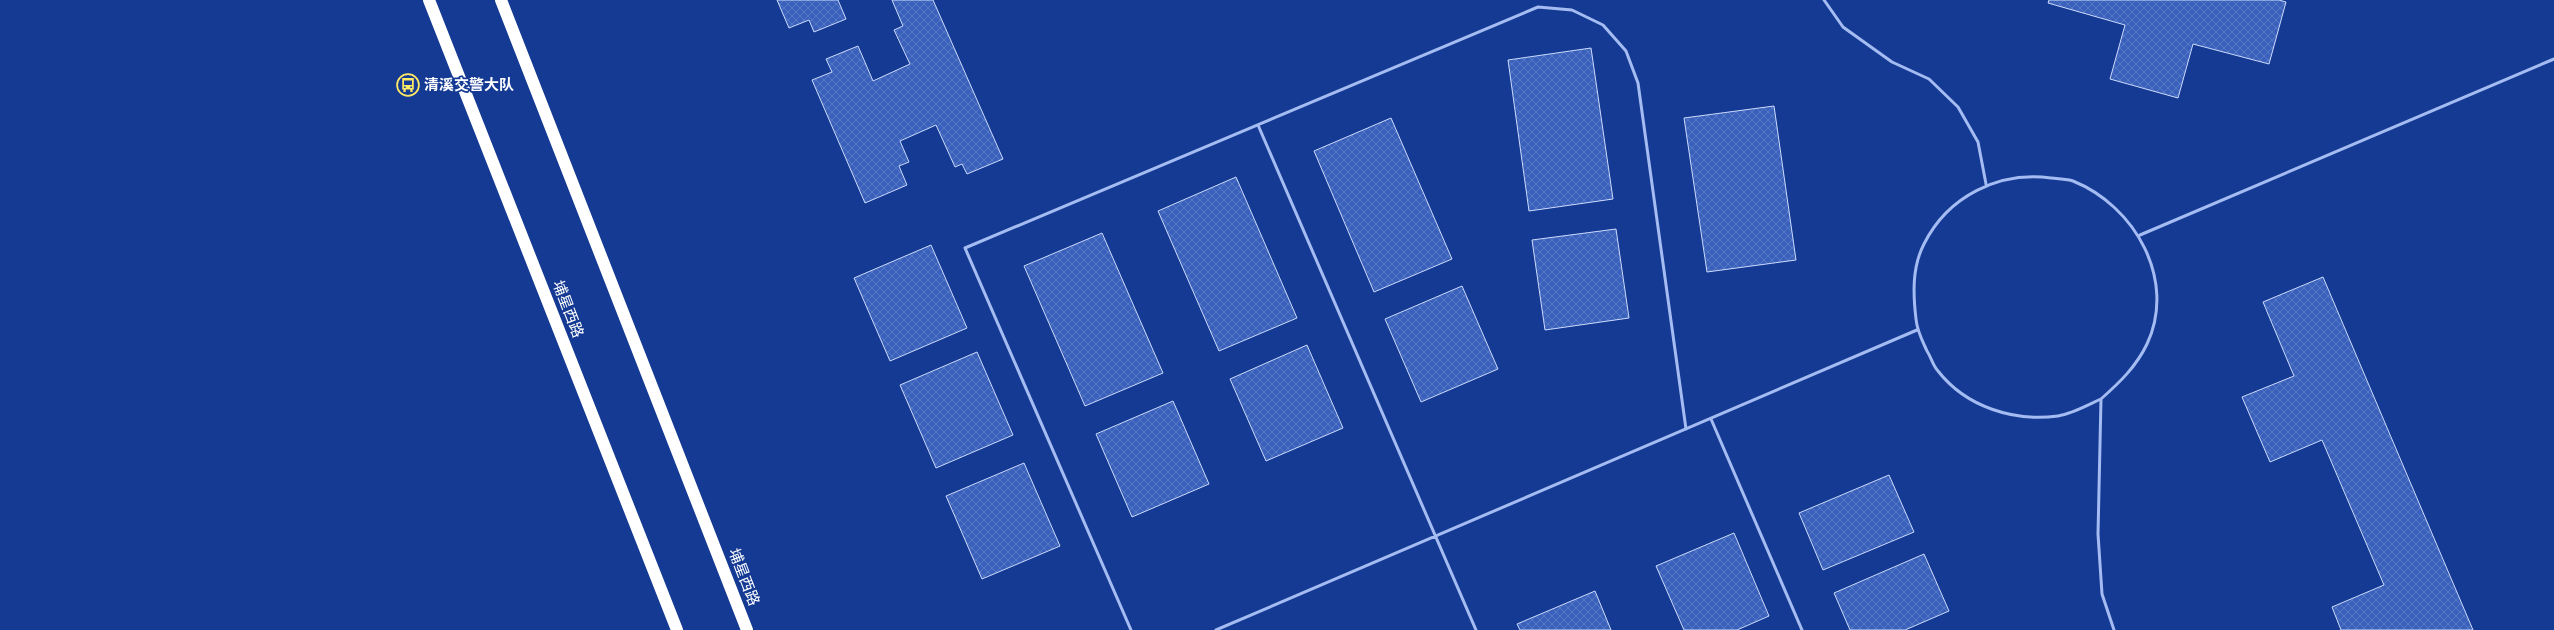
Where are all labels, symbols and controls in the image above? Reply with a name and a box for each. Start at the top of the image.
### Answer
bus stop icon: 清溪交警大队 [395,72,421,98]
place label: 清溪交警大队 [424,76,514,94]
street label: 埔星西路 [549,278,587,340]
street label: 埔星西路 [725,546,763,608]

